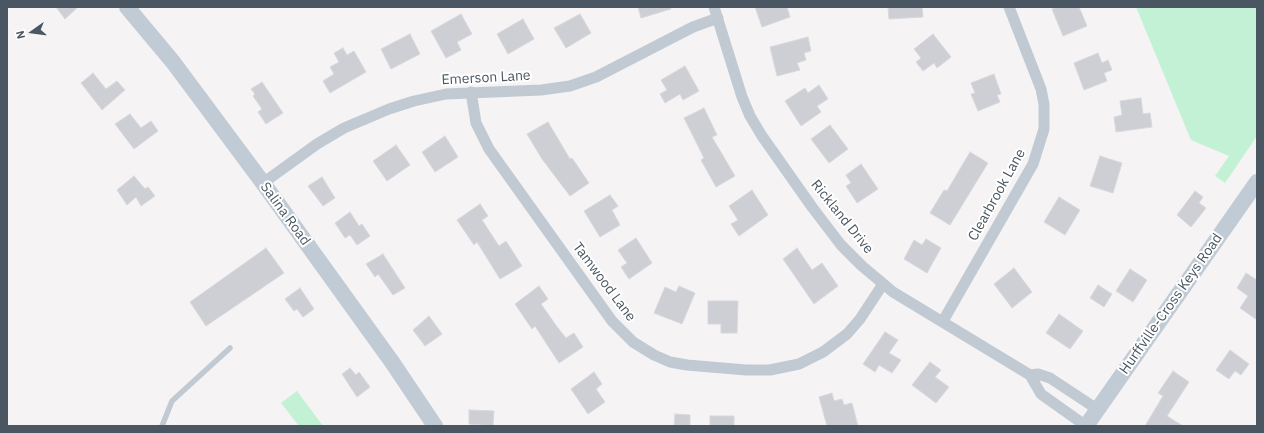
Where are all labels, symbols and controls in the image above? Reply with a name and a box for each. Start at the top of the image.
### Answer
north arrow [12,12,52,52]
text: N [13,29,28,40]
street label: Emerson Lane [441,67,531,89]
street label: Clearbrook Lane [965,146,1029,244]
street label: Rickland Drive [807,177,877,257]
street label: Salina Road [257,179,313,249]
street label: Hurffville-Cross Keys Road [1116,231,1226,377]
street label: Tamwood Lane [569,239,639,325]

